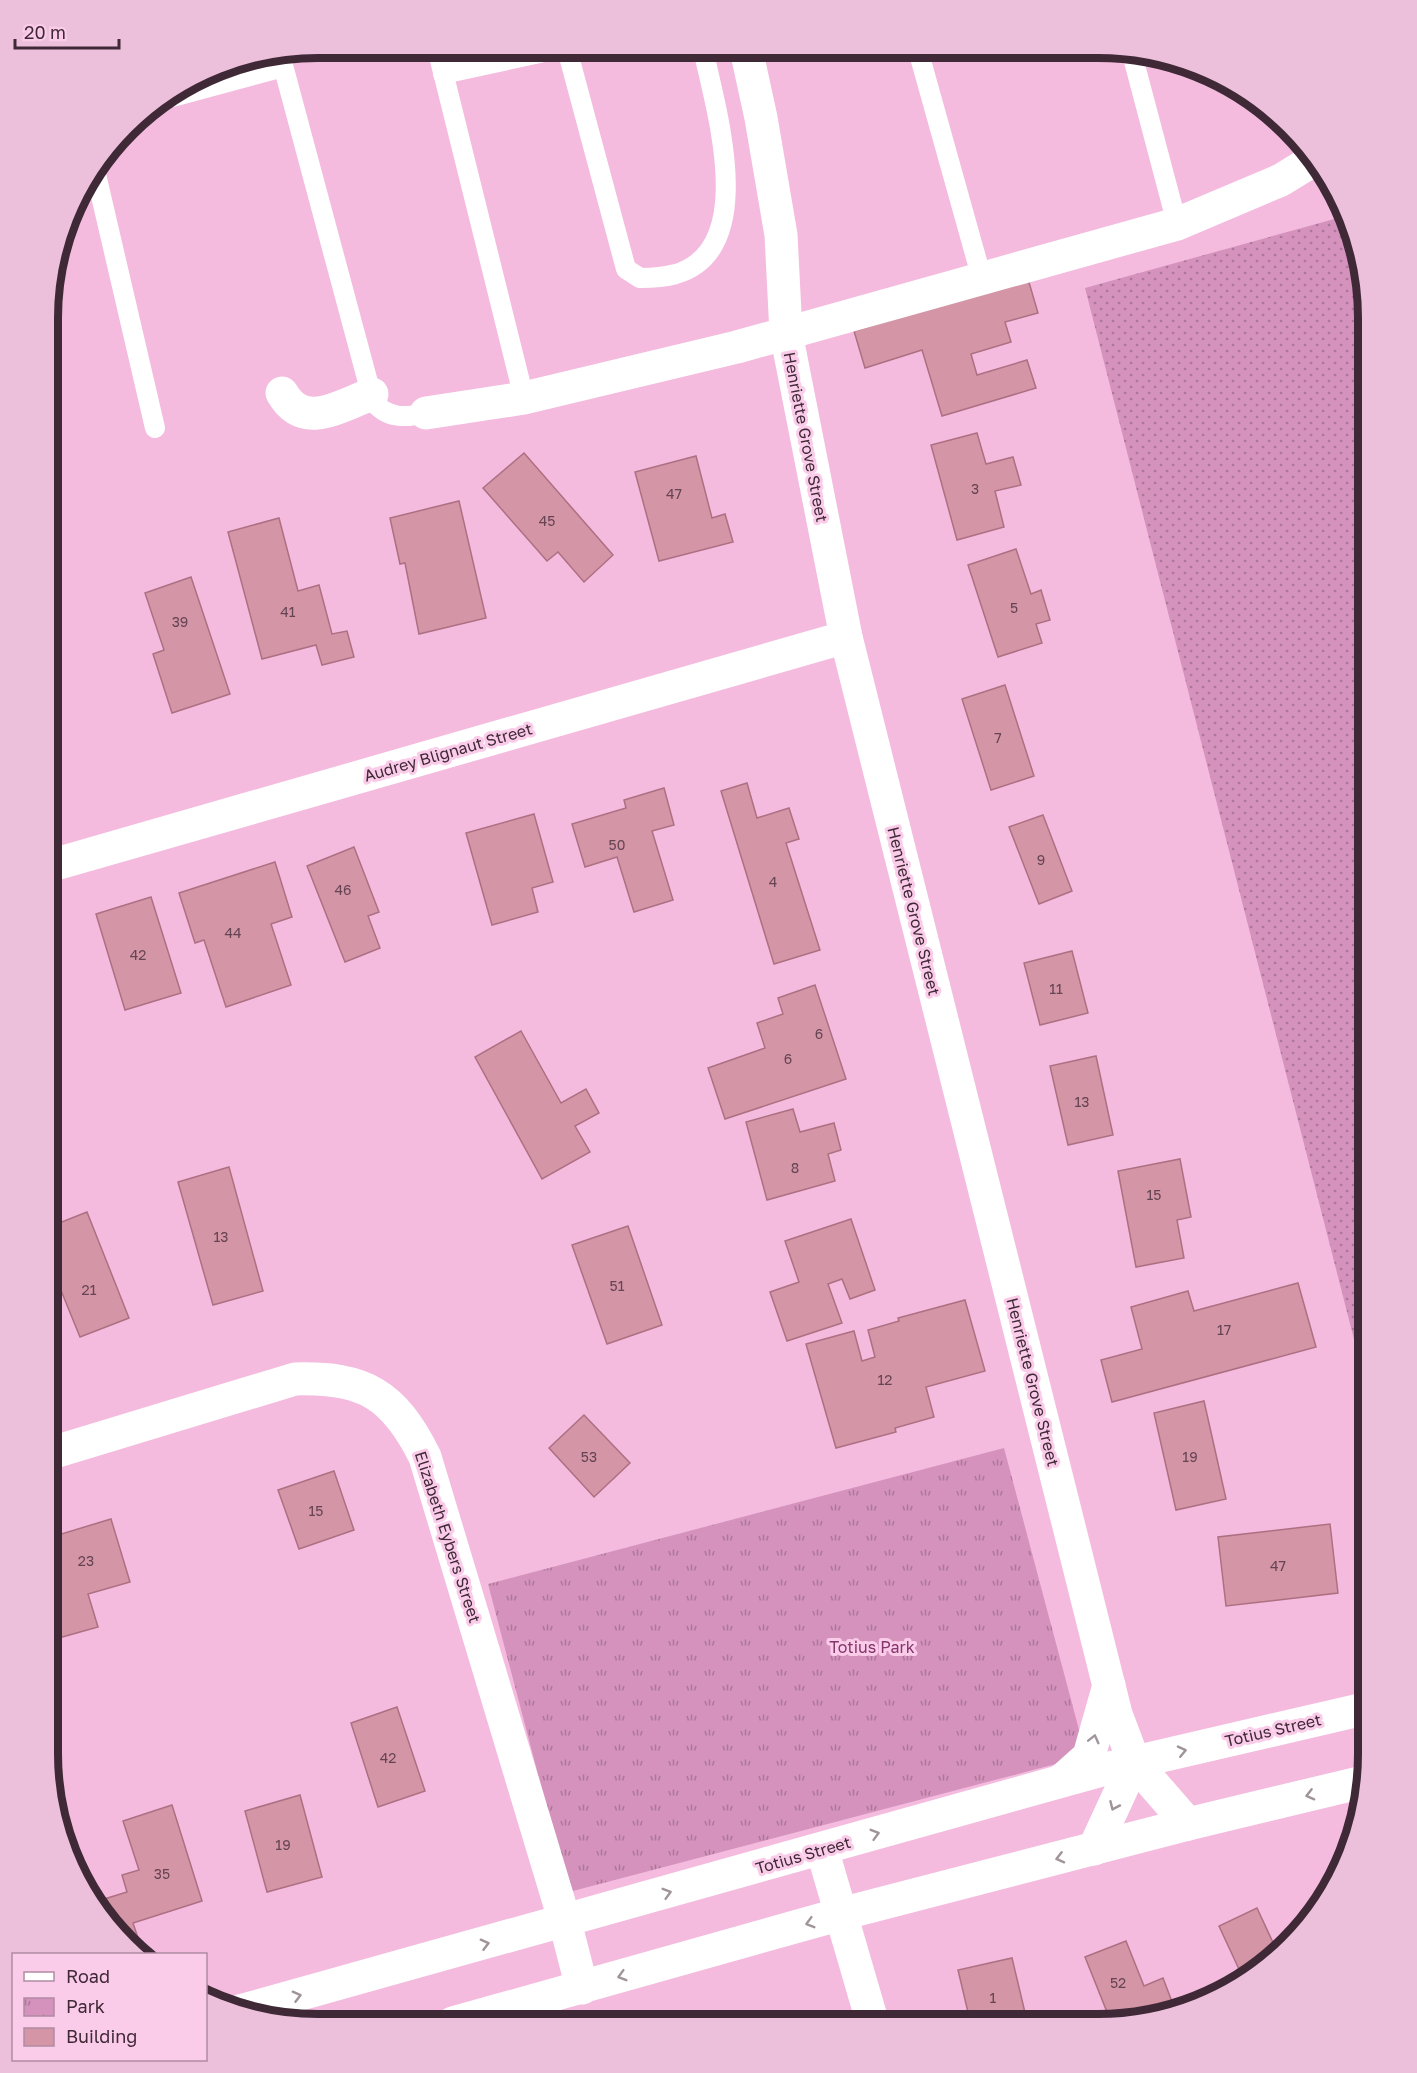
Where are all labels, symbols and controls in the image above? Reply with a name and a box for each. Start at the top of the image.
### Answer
scale bar [15,12,118,50]
text: 20 m [24,21,66,43]
street label: Henriette Grove Street [780,350,832,524]
house number: 3 [971,480,979,497]
house number: 47 [666,485,682,502]
house number: 45 [539,512,555,529]
house number: 5 [1010,599,1018,616]
house number: 41 [280,603,296,620]
house number: 39 [172,613,188,630]
street label: Audrey Blignaut Street [362,718,534,786]
house number: 7 [994,729,1002,746]
street label: Henriette Grove Street [883,825,945,997]
house number: 50 [609,836,625,853]
house number: 9 [1037,851,1045,868]
house number: 4 [769,873,777,890]
house number: 46 [334,881,352,898]
house number: 44 [224,924,242,941]
house number: 42 [130,946,146,963]
house number: 11 [1049,980,1063,997]
house number: 6 [815,1025,823,1042]
house number: 6 [784,1050,792,1067]
house number: 13 [1075,1093,1089,1110]
house number: 8 [791,1159,799,1176]
house number: 15 [1147,1186,1161,1203]
house number: 13 [214,1228,228,1245]
house number: 51 [610,1277,625,1294]
house number: 21 [82,1281,97,1298]
street label: Henriette Grove Street [1002,1296,1064,1468]
house number: 17 [1217,1321,1231,1338]
house number: 12 [878,1371,892,1388]
house number: 53 [581,1448,597,1465]
house number: 19 [1182,1448,1198,1465]
street label: Elizabeth Eybers Street [411,1449,485,1625]
house number: 15 [309,1502,323,1519]
house number: 23 [78,1552,94,1569]
house number: 47 [1270,1557,1286,1574]
park label: Totius Park [829,1637,915,1657]
street label: Totius Street [1223,1709,1323,1751]
one-way arrow [1086,1734,1099,1744]
one-way arrow [1177,1745,1187,1758]
house number: 42 [380,1749,396,1766]
one-way arrow [1305,1787,1315,1800]
one-way arrow [1109,1799,1121,1810]
one-way arrow [869,1829,880,1841]
street label: Totius Street [753,1832,853,1878]
house number: 19 [275,1836,291,1853]
one-way arrow [1055,1851,1066,1863]
house number: 35 [154,1865,170,1882]
one-way arrow [661,1888,672,1900]
one-way arrow [805,1916,816,1928]
one-way arrow [479,1939,490,1951]
legend [12,1953,207,2061]
text: Road [66,1965,110,1987]
one-way arrow [618,1969,628,1981]
house number: 52 [1110,1974,1126,1991]
house number: 1 [990,1989,997,2006]
one-way arrow [292,1990,302,2003]
text: Park [66,1995,105,2017]
text: Building [66,2025,137,2047]

